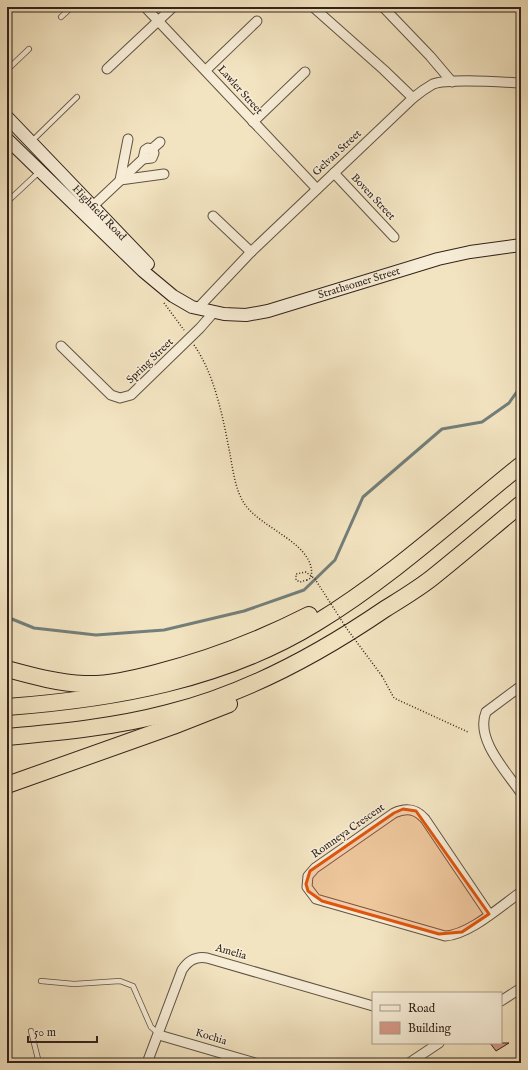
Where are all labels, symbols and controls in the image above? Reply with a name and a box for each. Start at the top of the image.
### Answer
street label: Lawler Street [214,63,266,118]
street label: Gelvan Street [310,127,365,179]
street label: Boven Street [348,171,398,223]
street label: Highfield Road [69,182,129,244]
street label: Strathsomer Street [316,264,402,302]
street label: Spring Street [124,335,177,387]
street label: Romneya Crescent [309,800,388,861]
street label: Amelia [213,941,248,963]
legend [372,992,502,1044]
text: Road [408,1001,436,1016]
scale bar [28,1018,97,1044]
text: Building [408,1021,452,1036]
text: 50 m [34,1025,56,1040]
street label: Kochia [194,1026,229,1048]

